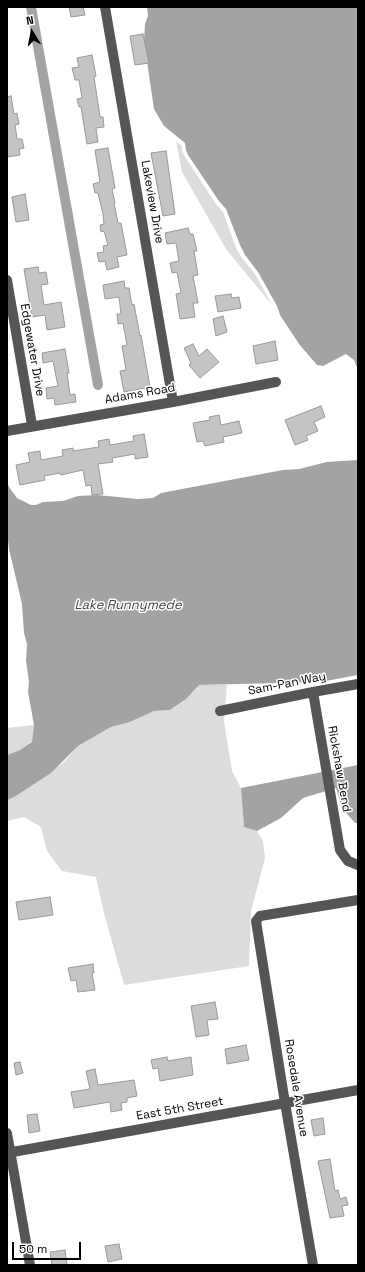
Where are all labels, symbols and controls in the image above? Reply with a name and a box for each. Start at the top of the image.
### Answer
north arrow [12,12,52,52]
text: N [25,13,35,28]
street label: Lakeview Drive [138,159,166,245]
street label: Edgewater Drive [17,302,47,398]
street label: Adams Road [104,381,176,407]
water label: Lake Runnymede [74,597,182,613]
street label: Sam-Pan Way [247,669,327,699]
street label: Rickshaw Bend [324,725,354,813]
street label: Rosedale Avenue [281,1038,311,1138]
street label: East 5th Street [135,1094,225,1124]
scale bar [14,1234,83,1260]
text: 50 m [19,1241,47,1257]

